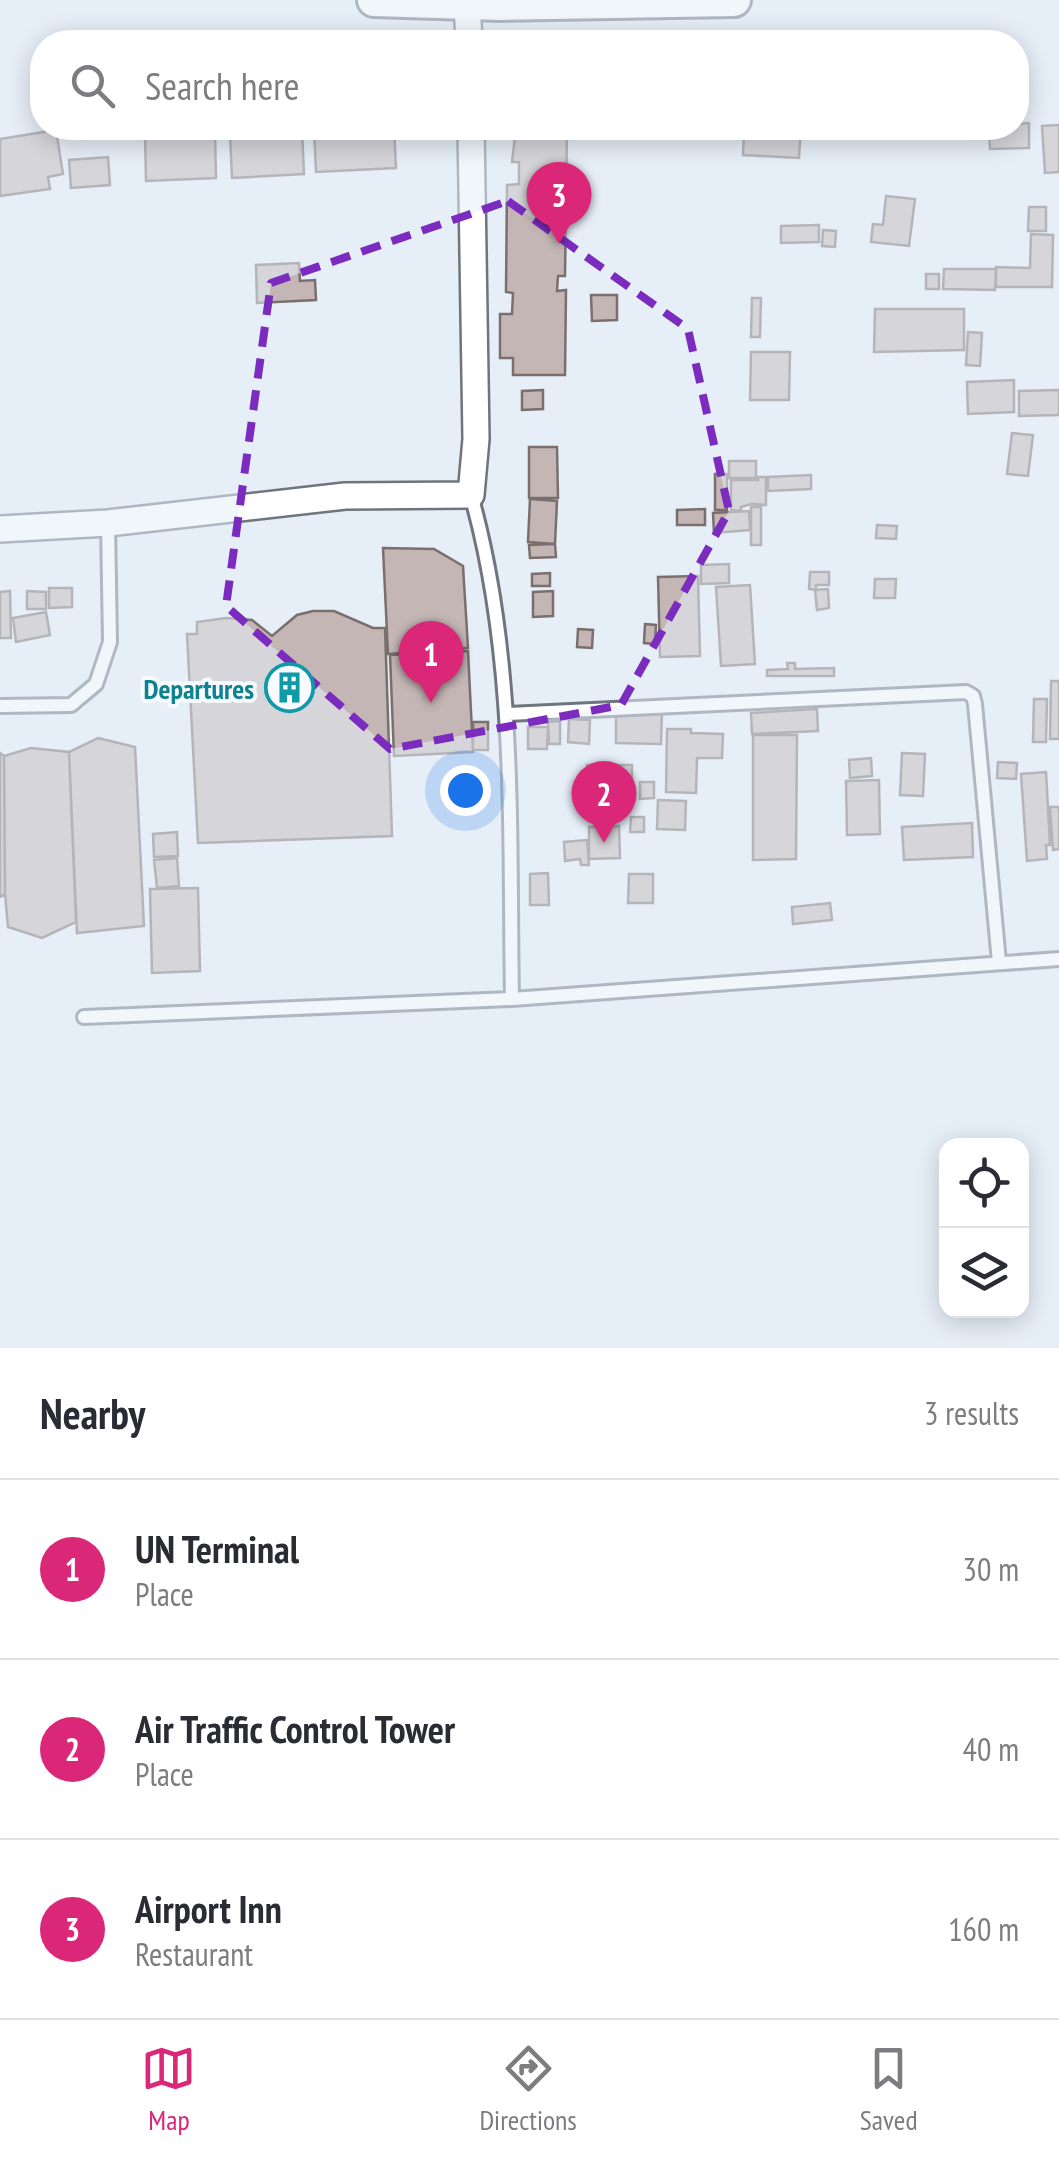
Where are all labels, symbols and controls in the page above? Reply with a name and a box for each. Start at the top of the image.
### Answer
search box [30,30,1029,140]
icon: search [65,58,120,113]
text: Search here [145,61,299,110]
pin: 3 [526,162,592,244]
pin: 1 [398,620,464,703]
building icon: Departures [263,662,315,714]
place label: Departures [143,670,254,707]
pin: 2 [572,760,636,843]
your location [440,765,491,816]
map controls [939,1138,1029,1318]
button: locate [939,1138,1029,1228]
button: layers [939,1228,1029,1318]
text: Nearby [40,1386,145,1441]
text: 3 results [924,1392,1019,1434]
text: UN Terminal [135,1524,299,1573]
text: 1 [65,1548,80,1590]
text: 30 m [963,1548,1019,1590]
text: Place [135,1573,194,1615]
text: Air Traffic Control Tower [135,1704,455,1753]
text: 2 [65,1728,80,1770]
text: 40 m [963,1728,1019,1770]
text: Place [135,1753,194,1795]
text: Airport Inn [135,1884,282,1933]
text: 3 [65,1908,80,1950]
text: 160 m [948,1908,1019,1950]
text: Restaurant [135,1933,253,1975]
tab: Map [141,2041,196,2138]
tab: Directions [479,2041,577,2138]
tab: Saved [860,2041,918,2138]

